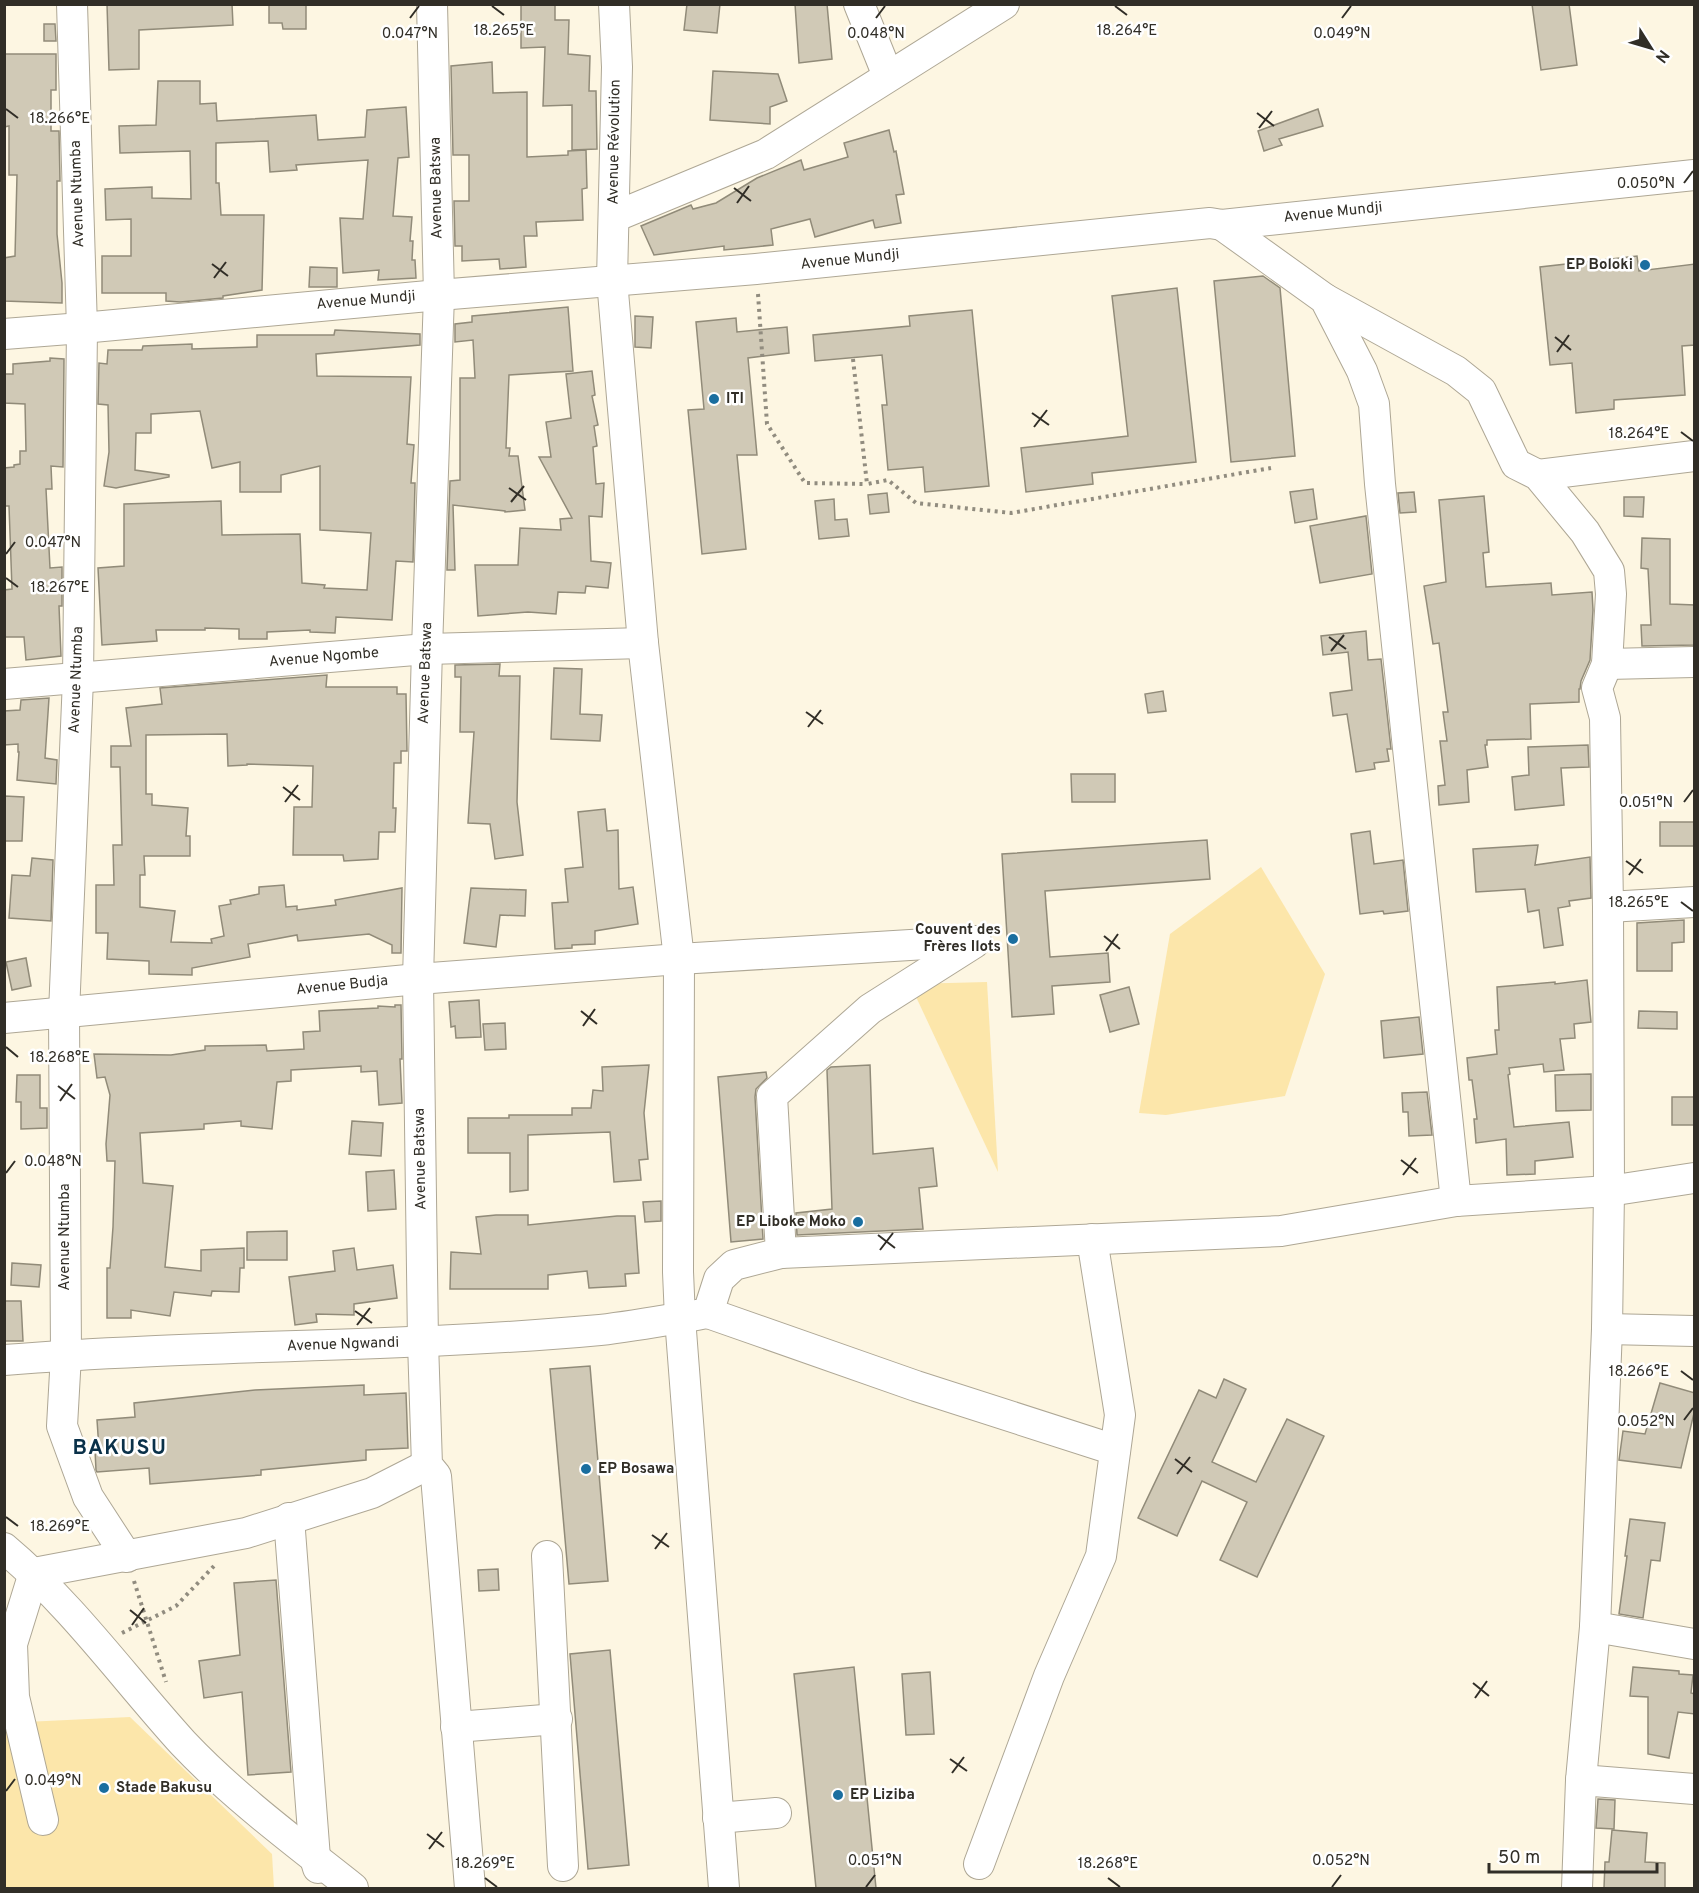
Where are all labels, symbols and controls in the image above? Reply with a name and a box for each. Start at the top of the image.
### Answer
north arrow [1621,18,1681,78]
text: 18.265°E [474,22,534,41]
text: 18.264°E [1097,22,1157,41]
text: 0.047°N [382,25,438,44]
text: 0.048°N [847,25,905,44]
text: 0.049°N [1313,25,1371,44]
text: N [1650,45,1673,66]
street label: Avenue Révolution [604,79,626,205]
text: 18.266°E [30,110,90,129]
street label: Avenue Batswa [427,137,447,239]
street label: Avenue Ntumba [67,140,89,248]
text: 0.050°N [1617,175,1675,194]
street label: Avenue Mundji [1283,198,1383,228]
street label: Avenue Mundji [800,245,900,275]
place label: EP Boloki [1566,256,1633,275]
marker: EP Boloki [1638,258,1652,272]
street label: Avenue Mundji [316,287,416,315]
place label: ITI [726,390,744,409]
marker: ITI [707,392,721,406]
text: 18.264°E [1609,425,1669,444]
text: 0.047°N [25,534,81,553]
text: 18.267°E [31,579,89,598]
street label: Avenue Batswa [415,622,437,724]
street label: Avenue Ntumba [66,626,88,734]
street label: Avenue Ngombe [268,644,380,672]
text: 0.051°N [1619,794,1673,813]
text: 18.265°E [1609,894,1669,913]
place label: Couvent des Frères Ilots [915,921,1001,957]
marker: Couvent des Frères Ilots [1006,932,1020,946]
street label: Avenue Budja [295,972,389,1000]
text: 18.268°E [30,1049,90,1068]
street label: Avenue Batswa [411,1108,431,1210]
text: 0.048°N [24,1153,82,1172]
street label: Avenue Ntumba [56,1183,75,1291]
place label: EP Liboke Moko [736,1213,846,1232]
marker: EP Liboke Moko [851,1215,865,1229]
street label: Avenue Ngwandi [287,1334,399,1356]
text: 18.266°E [1609,1363,1669,1382]
text: 0.052°N [1617,1413,1675,1432]
district label: BAKUSU [73,1435,167,1462]
place label: EP Bosawa [598,1460,674,1479]
marker: EP Bosawa [579,1462,593,1476]
text: 18.269°E [30,1518,90,1537]
text: 0.049°N [24,1772,82,1791]
place label: Stade Bakusu [116,1779,212,1798]
marker: Stade Bakusu [97,1781,111,1795]
place label: EP Liziba [850,1786,915,1805]
marker: EP Liziba [831,1788,845,1802]
scale bar [1489,1836,1657,1874]
text: 50 m [1498,1847,1540,1870]
text: 0.051°N [848,1852,902,1871]
text: 0.052°N [1312,1852,1370,1871]
text: 18.269°E [455,1855,515,1874]
text: 18.268°E [1078,1855,1138,1874]

